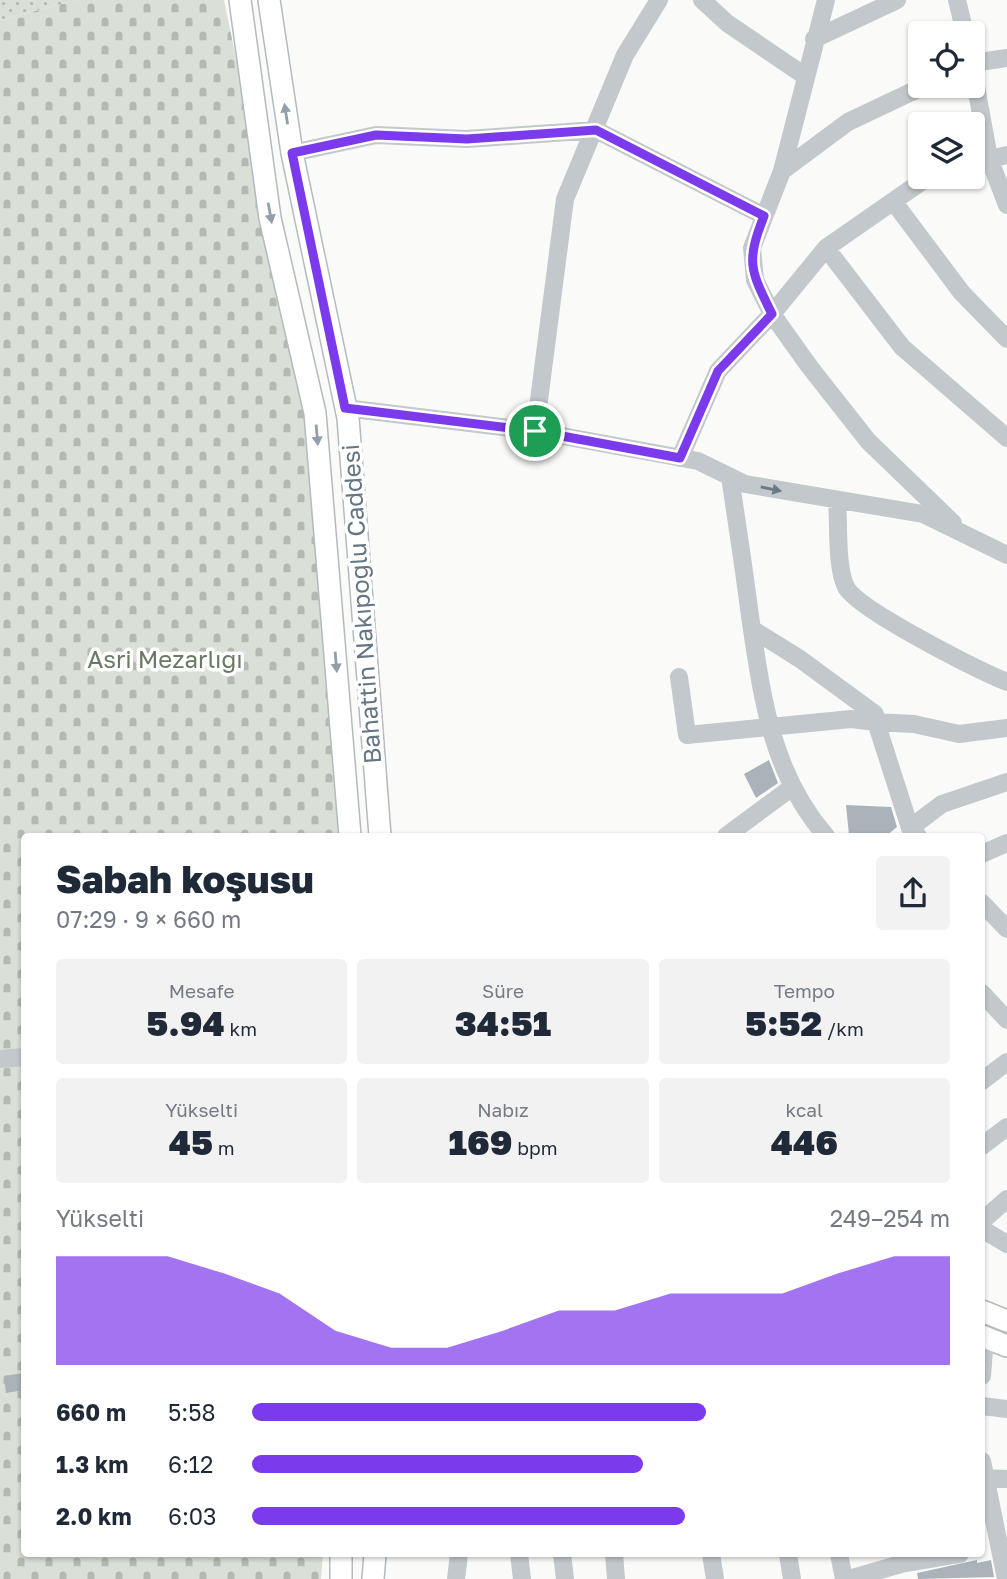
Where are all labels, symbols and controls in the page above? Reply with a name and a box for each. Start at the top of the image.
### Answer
map controls [908,21,985,189]
button: locate [908,21,985,98]
one-way arrow [280,103,291,125]
button: layers [908,112,985,189]
one-way arrow [265,202,276,224]
pin [505,401,565,461]
icon: arrive [516,412,554,450]
one-way arrow [312,425,323,447]
street label: Bahattin Nakıpoğlu Caddesi [335,443,386,765]
one-way arrow [760,483,782,494]
park label: Asri Mezarlığı [87,644,243,673]
one-way arrow [331,651,342,673]
text: Sabah koşusu [56,856,314,901]
button: share [876,856,950,930]
text: 07:29 · 9 × 660 m [56,905,241,933]
text: Mesafe [169,979,235,1002]
text: Süre [482,979,524,1002]
text: Tempo [774,979,835,1002]
text: 5.94 [146,1002,225,1044]
text: 34:51 [455,1002,551,1044]
text: 5:52 [745,1002,822,1044]
text: km [225,1017,257,1040]
text: /km [822,1017,864,1040]
text: Yükselti [165,1098,238,1121]
text: Nabız [477,1098,529,1121]
text: kcal [786,1098,823,1121]
text: 45 [169,1121,213,1163]
text: 169 [449,1121,513,1163]
text: 446 [771,1121,838,1163]
text: m [213,1136,235,1159]
text: bpm [513,1136,557,1159]
text: Yükselti [56,1204,144,1232]
text: 249–254 m [830,1204,950,1232]
text: 660 m [56,1398,126,1426]
text: 5:58 [168,1398,216,1426]
text: 1.3 km [56,1450,128,1478]
text: 6:12 [168,1450,213,1478]
text: 2.0 km [56,1502,132,1530]
text: 6:03 [168,1502,217,1530]

